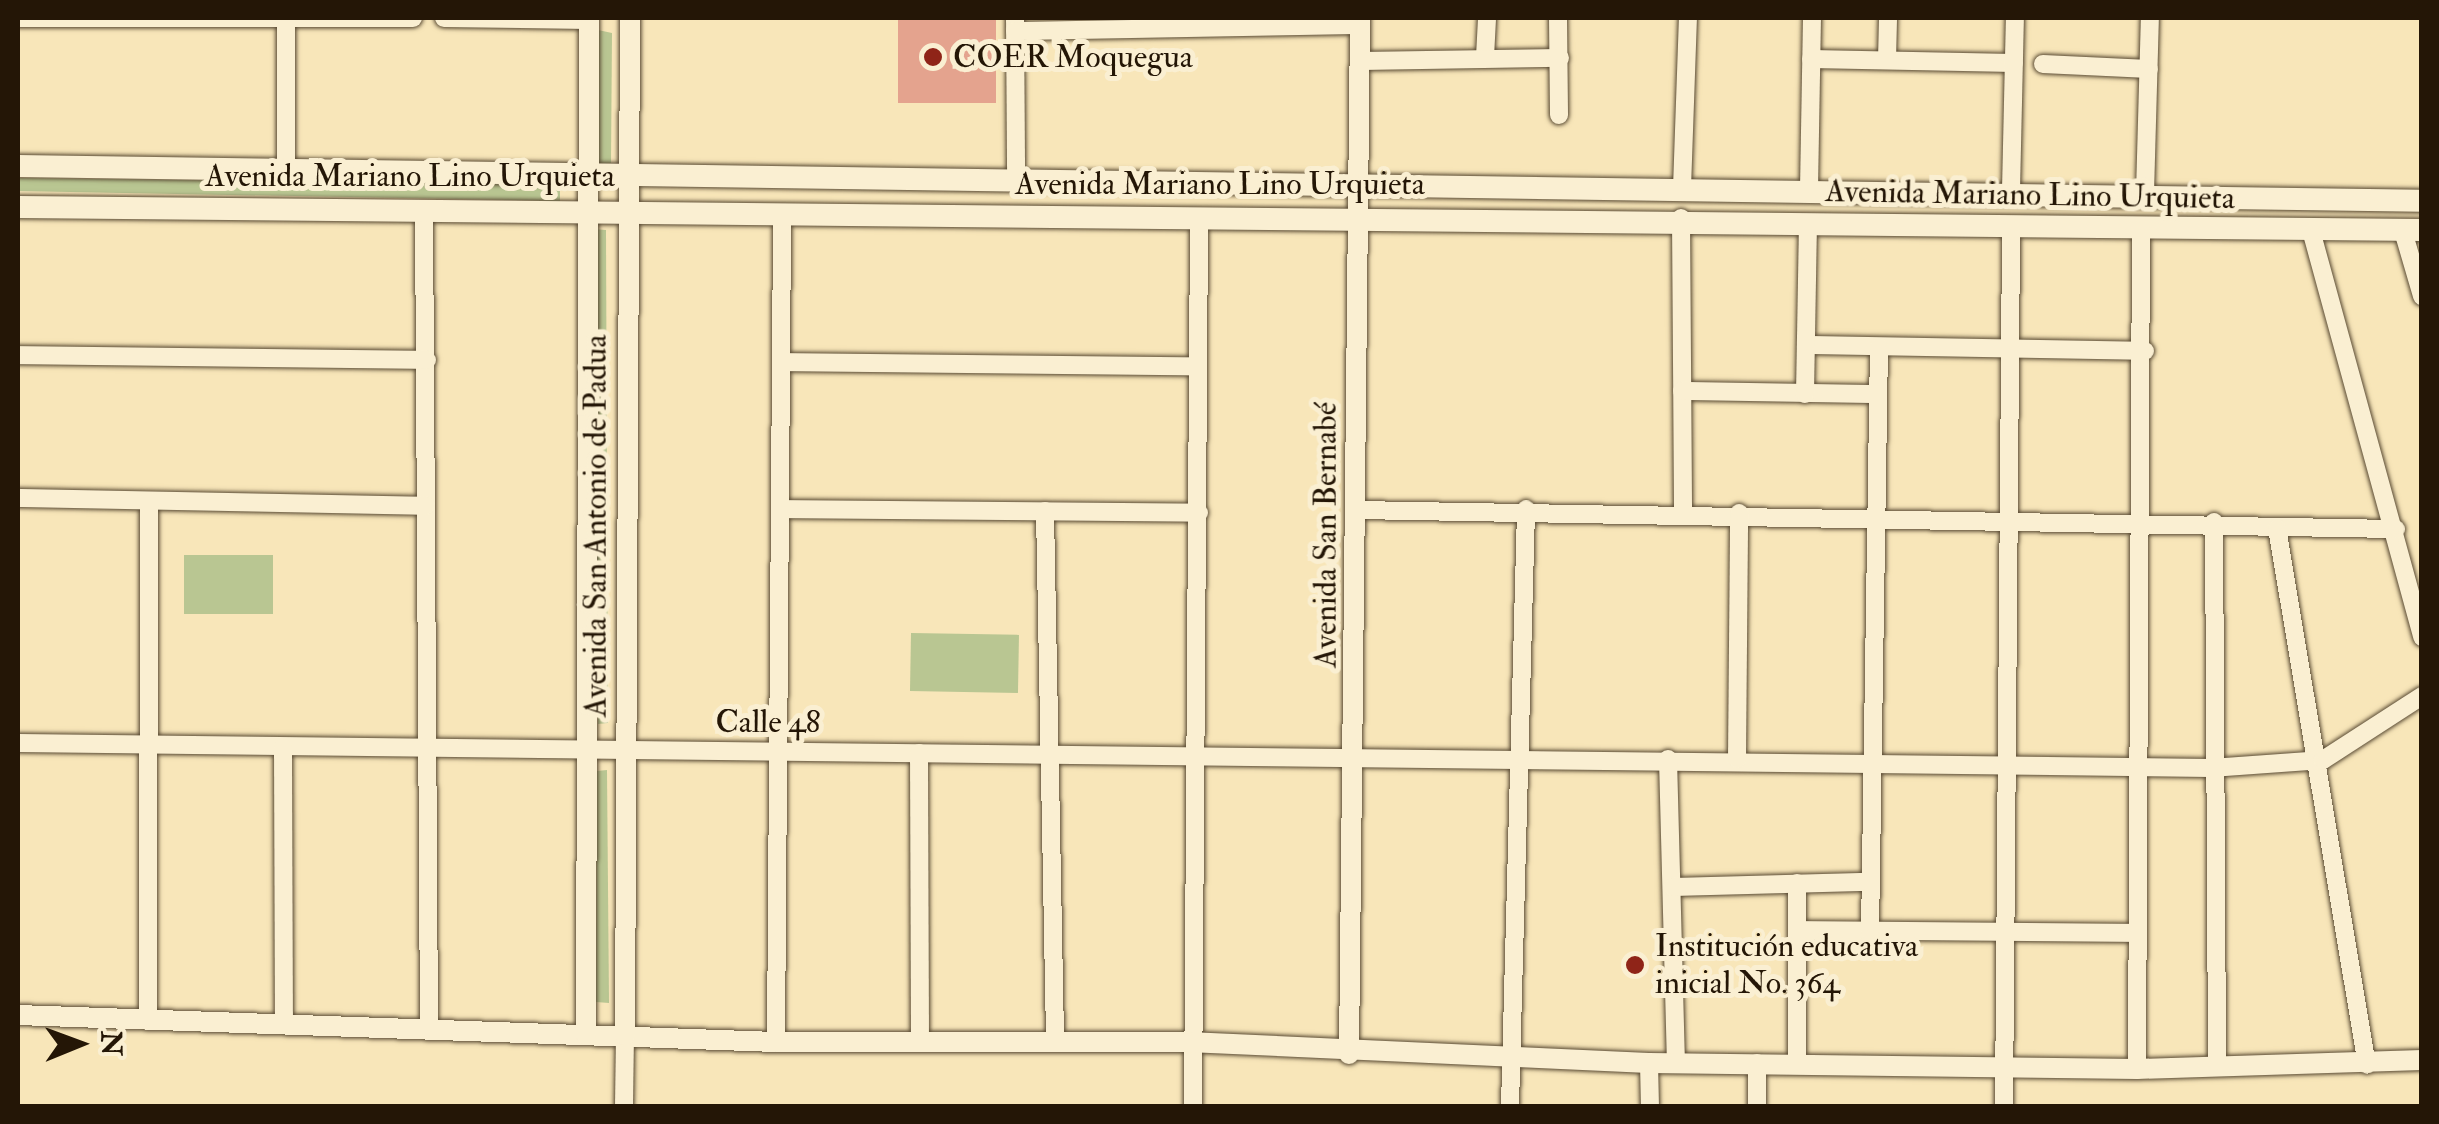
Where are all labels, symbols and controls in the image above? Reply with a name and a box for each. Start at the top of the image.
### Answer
place label: COER Moquegua [953,38,1193,76]
marker: COER Moquegua [922,46,944,68]
street label: Avenida Mariano Lino Urquieta [205,157,615,195]
street label: Avenida Mariano Lino Urquieta [1015,165,1425,203]
street label: Avenida Mariano Lino Urquieta [1825,172,2235,218]
street label: Avenida San Antonio de Padua [577,335,615,717]
street label: Avenida San Bernabé [1307,402,1345,668]
street label: Calle 48 [715,703,821,741]
place label: Institución educativa inicial No. 364 [1655,928,1918,1003]
marker: Institución educativa inicial No. 364 [1624,954,1646,976]
north arrow [30,994,130,1094]
text: N [93,1031,128,1056]

